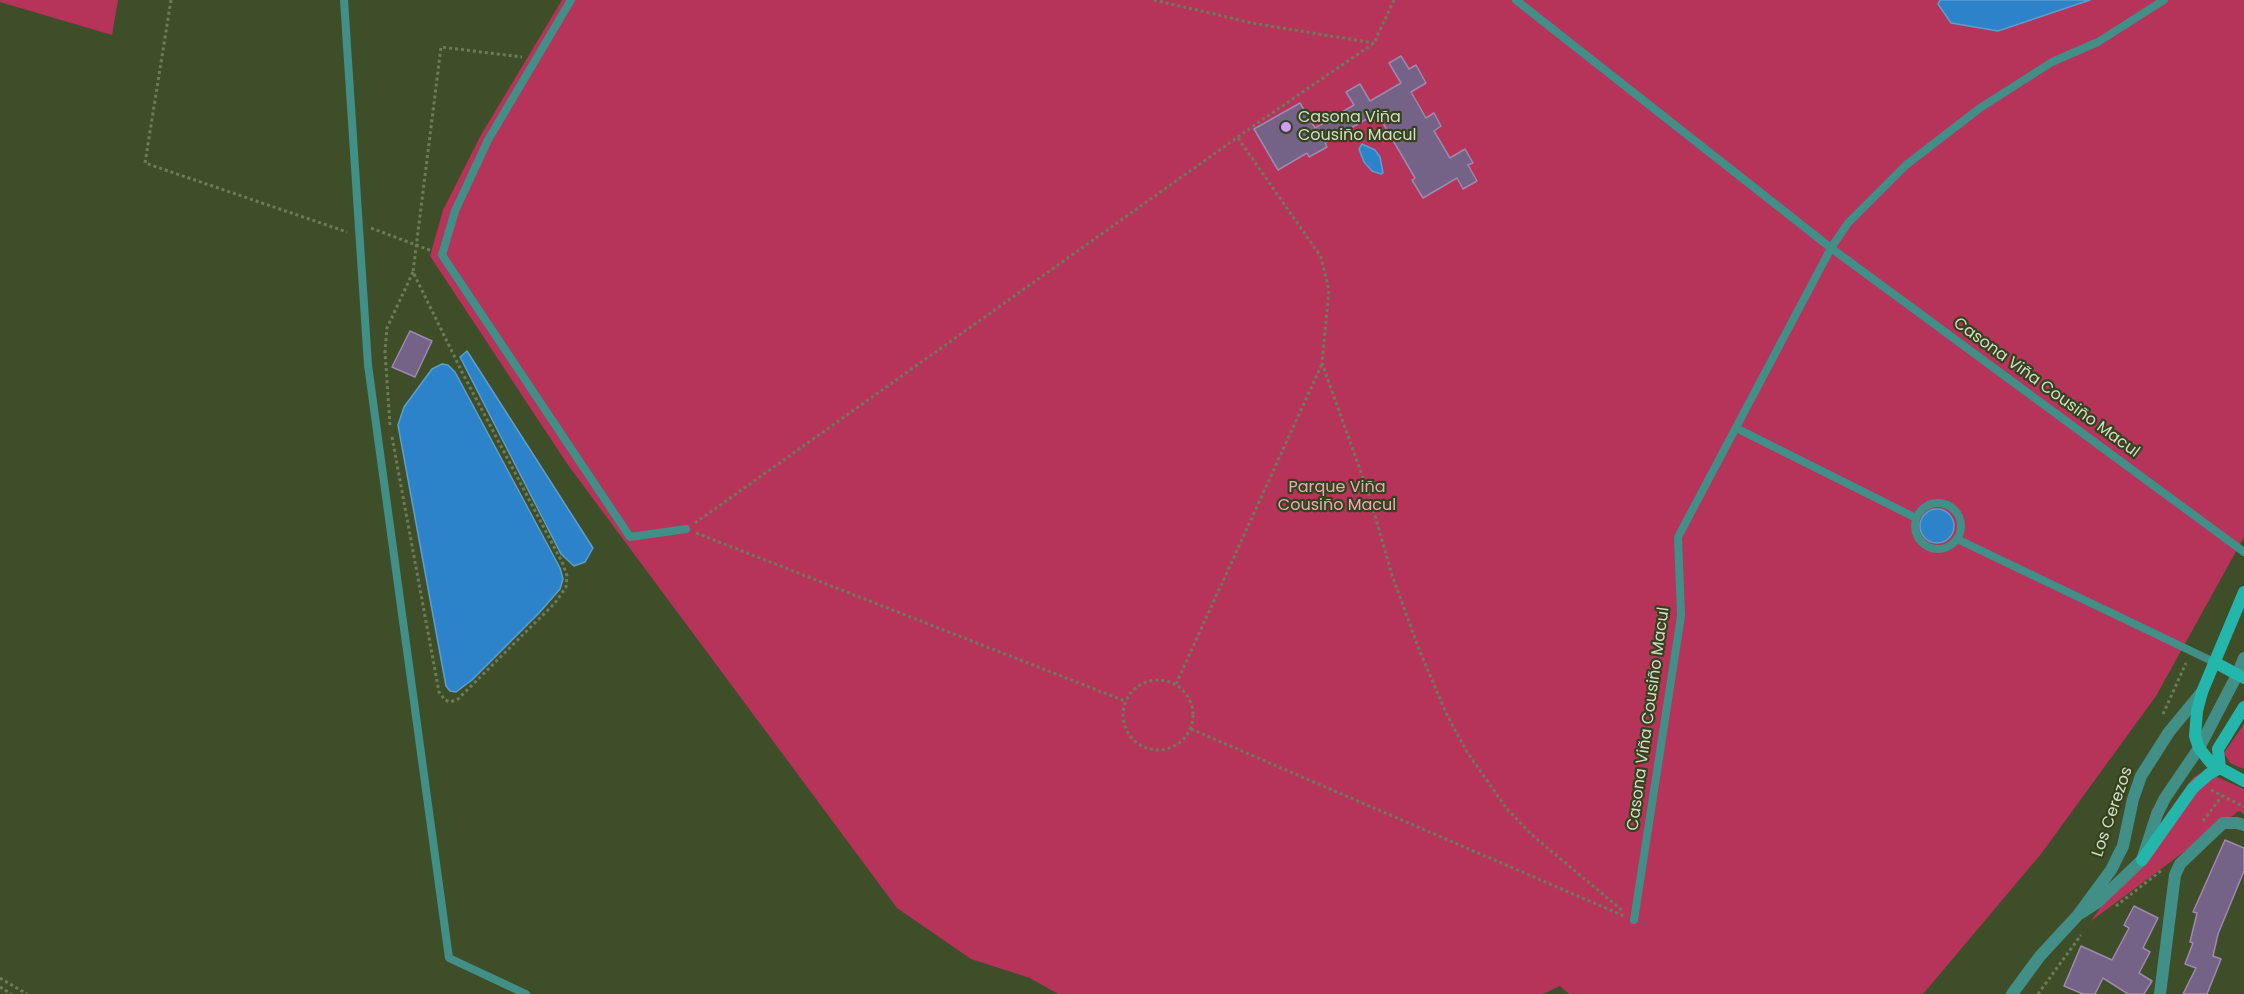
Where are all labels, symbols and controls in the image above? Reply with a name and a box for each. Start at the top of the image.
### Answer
place label: Casona Viña Cousiño Macul [1298,108,1416,146]
marker: Casona Viña Cousiño Macul [1279,120,1293,134]
street label: Casona Viña Cousiño Macul [1949,314,2143,462]
park label: Parque Viña Cousiño Macul [1278,478,1396,516]
street label: Casona Viña Cousiño Macul [1624,606,1674,832]
street label: Los Cerezos [2089,765,2137,859]

